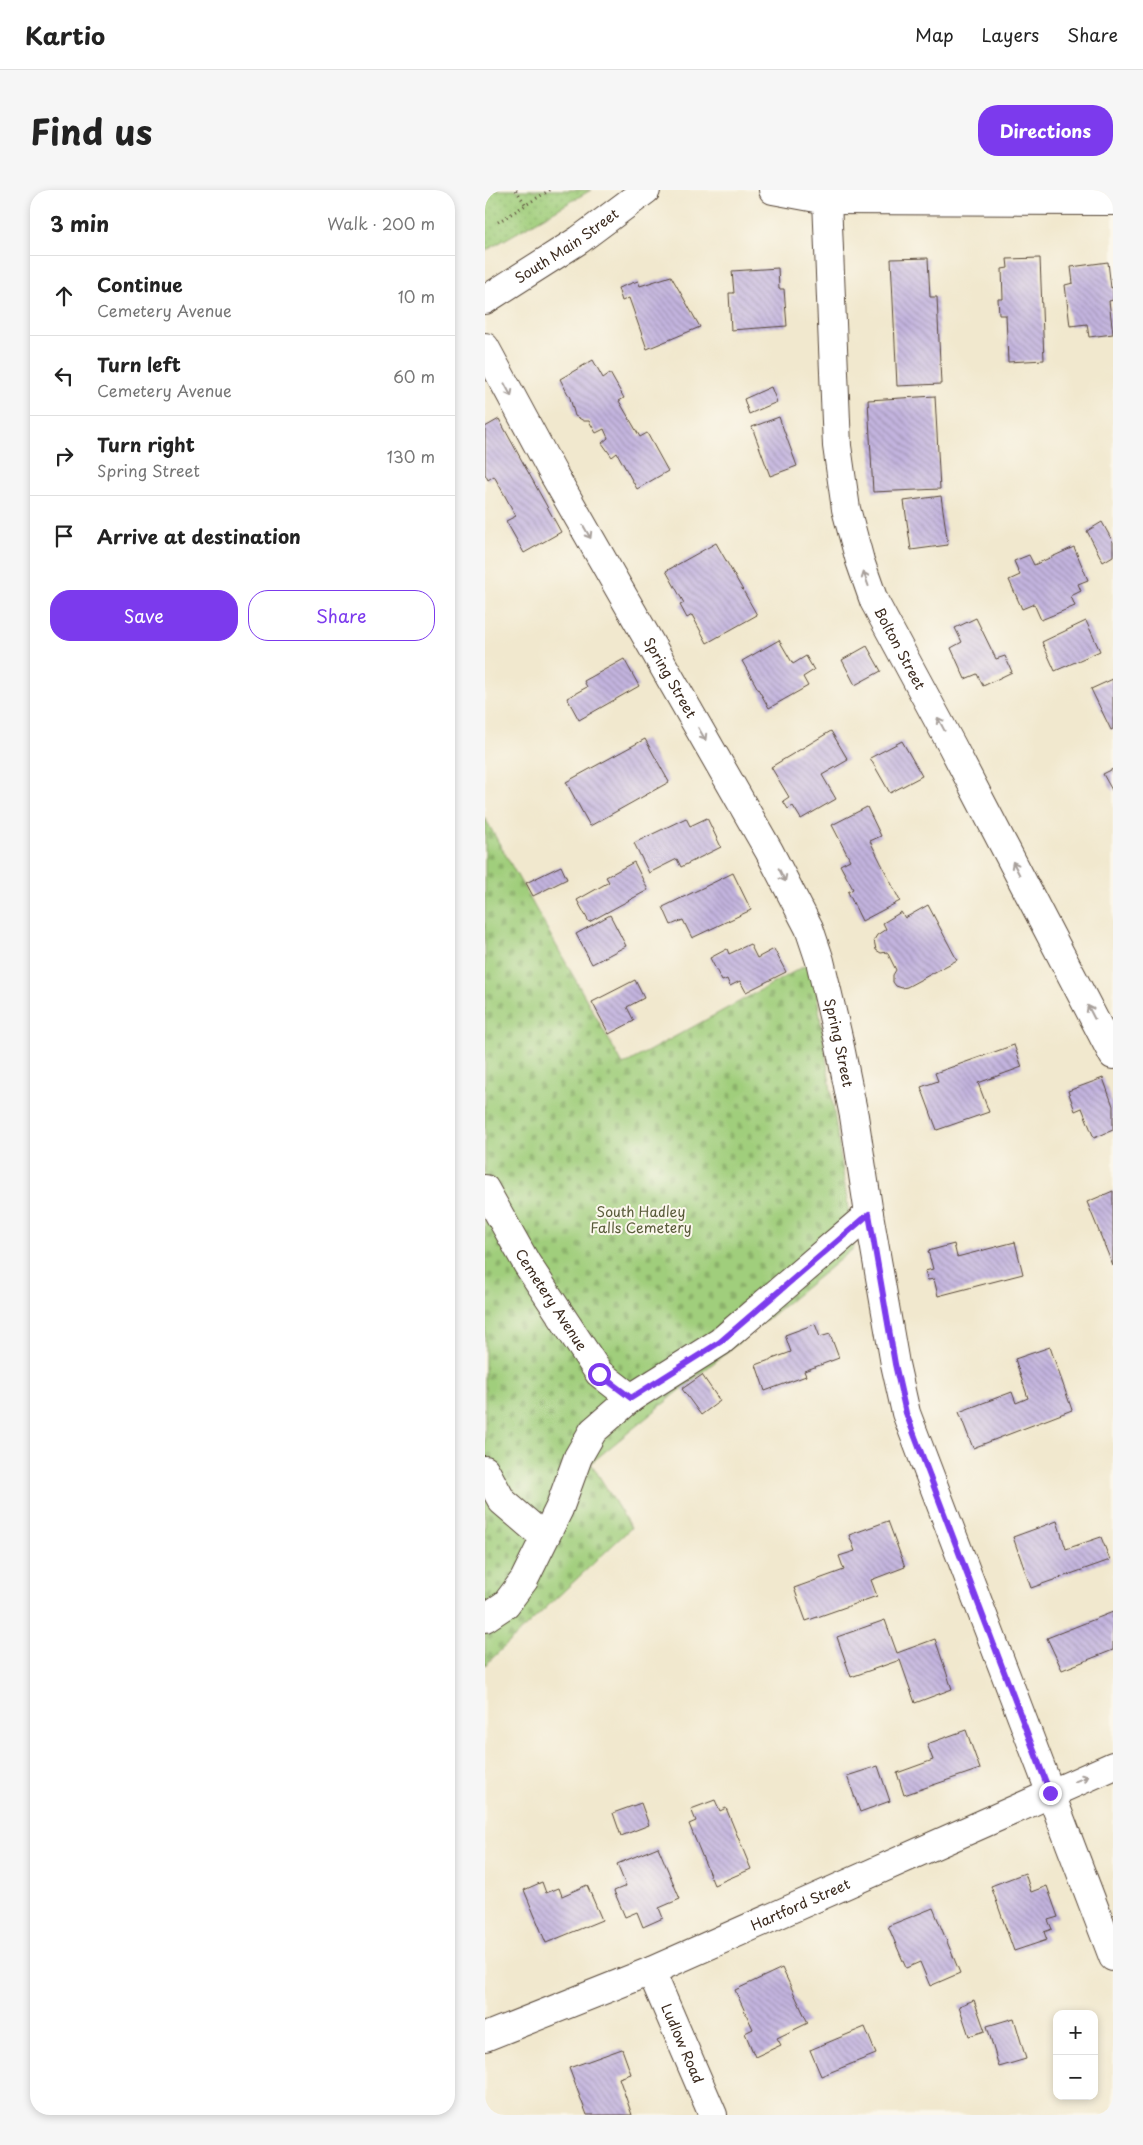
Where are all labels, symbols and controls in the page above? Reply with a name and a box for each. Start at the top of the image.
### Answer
text: Kartio [25,17,105,53]
text: Map [915,21,954,48]
text: Layers [982,21,1039,48]
text: Share [1067,21,1118,48]
text: Find us [30,104,152,157]
button: Directions [978,105,1113,156]
street label: South Main Street [511,203,623,288]
text: 3 min [50,207,109,239]
text: Walk · 200 m [327,211,435,235]
text: Continue [97,270,183,298]
icon: ahead [50,282,78,310]
text: 10 m [398,284,435,308]
text: Cemetery Avenue [97,298,232,322]
text: Turn left [97,350,181,378]
icon: left [50,362,78,390]
text: 60 m [393,364,435,388]
text: Cemetery Avenue [97,378,232,402]
one-way arrow [504,382,513,397]
text: Turn right [97,430,195,458]
icon: right [50,442,78,470]
text: 130 m [387,444,435,468]
text: Spring Street [97,458,200,482]
icon: arrive [50,522,78,550]
text: Arrive at destination [97,522,301,550]
one-way arrow [582,525,592,539]
one-way arrow [861,572,870,588]
button: Save [50,590,238,641]
button: Share [248,590,435,641]
street label: Bolton Street [869,603,931,693]
street label: Spring Street [639,633,702,722]
one-way arrow [935,717,945,731]
one-way arrow [698,726,707,741]
one-way arrow [1011,861,1020,876]
one-way arrow [777,868,787,883]
street label: Spring Street [819,996,859,1089]
one-way arrow [1086,1005,1095,1020]
park label: South Hadley Falls Cemetery [590,1201,692,1238]
street label: Cemetery Avenue [510,1245,593,1355]
route start [588,1363,611,1386]
one-way arrow [1074,1774,1089,1783]
route end [1039,1782,1062,1805]
street label: Hartford Street [747,1873,853,1936]
street label: Ludlow Road [656,2000,709,2087]
map controls [1053,2010,1098,2100]
button: + [1053,2010,1098,2055]
button: − [1053,2055,1098,2100]

